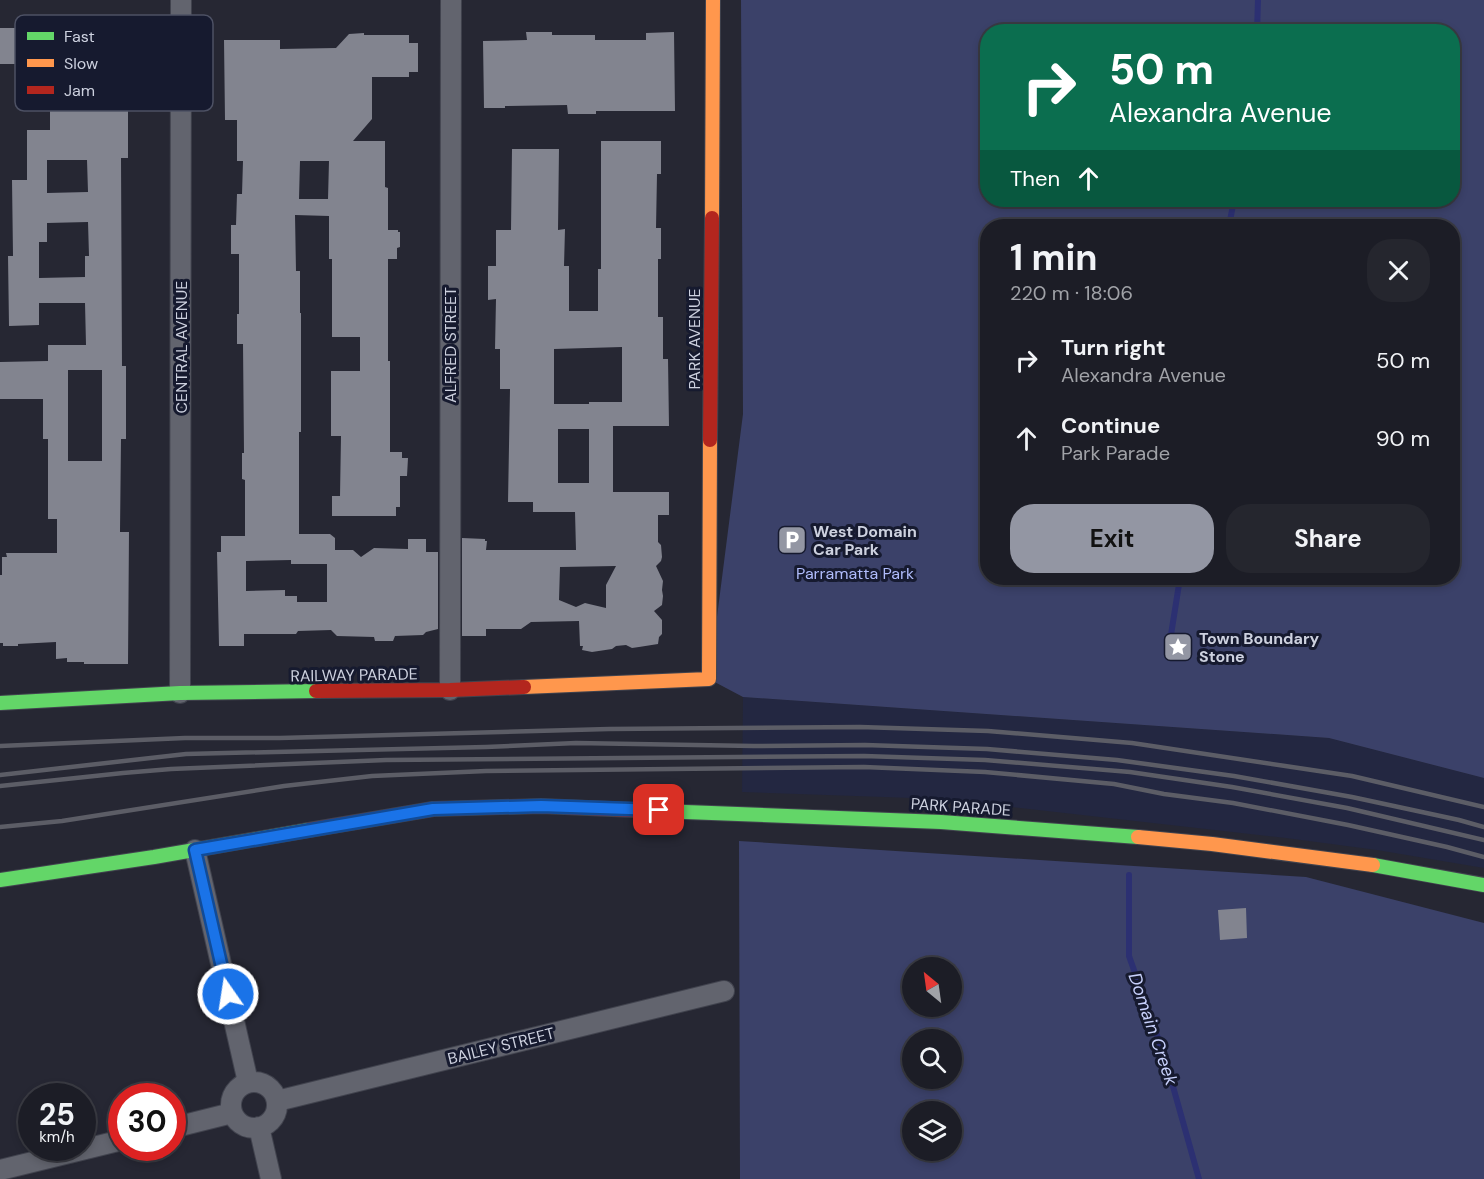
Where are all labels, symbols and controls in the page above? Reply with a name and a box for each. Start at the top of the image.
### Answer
legend [15,15,213,111]
text: Fast [64,26,95,47]
text: 50 m [1109,42,1214,97]
icon: right [1010,48,1088,126]
text: Slow [64,53,98,74]
text: Jam [64,80,95,101]
text: Alexandra Avenue [1109,95,1332,130]
icon: ahead [1072,162,1105,195]
text: Then [1010,164,1060,193]
text: 1 min [1010,234,1098,281]
button: close [1367,239,1430,302]
text: 220 m · 18:06 [1010,280,1133,306]
street label: CENTRAL AVENUE [171,281,192,413]
street label: ALFRED STREET [440,287,461,403]
street label: PARK AVENUE [684,289,705,390]
text: Turn right [1061,333,1166,362]
icon: right [1010,344,1043,377]
text: 50 m [1376,346,1430,375]
text: Alexandra Avenue [1061,362,1226,388]
text: Continue [1061,411,1160,440]
icon: ahead [1010,422,1043,455]
text: 90 m [1376,424,1430,453]
text: Park Parade [1061,440,1170,466]
button: Exit [1010,504,1214,573]
button: Share [1226,504,1430,573]
place label: West Domain Car Park [813,521,917,560]
parking icon: West Domain Car Park [776,524,808,556]
park label: Parramatta Park [796,563,914,584]
place label: Town Boundary Stone [1199,628,1319,667]
place icon: Town Boundary Stone [1162,631,1194,663]
street label: RAILWAY PARADE [290,663,418,687]
pin [633,784,684,835]
icon: arrive [642,793,675,826]
street label: PARK PARADE [910,793,1012,821]
north arrow [902,957,962,1017]
map controls [902,957,962,1161]
position arrow [196,962,260,1026]
water label: Domain Creek [1122,969,1184,1089]
street label: BAILEY STREET [445,1023,557,1069]
button: search [902,1029,962,1089]
speed limit sign: 30 [108,1083,186,1161]
text: 25 [39,1095,75,1134]
button: layers [902,1101,962,1161]
text: km/h [39,1127,75,1147]

